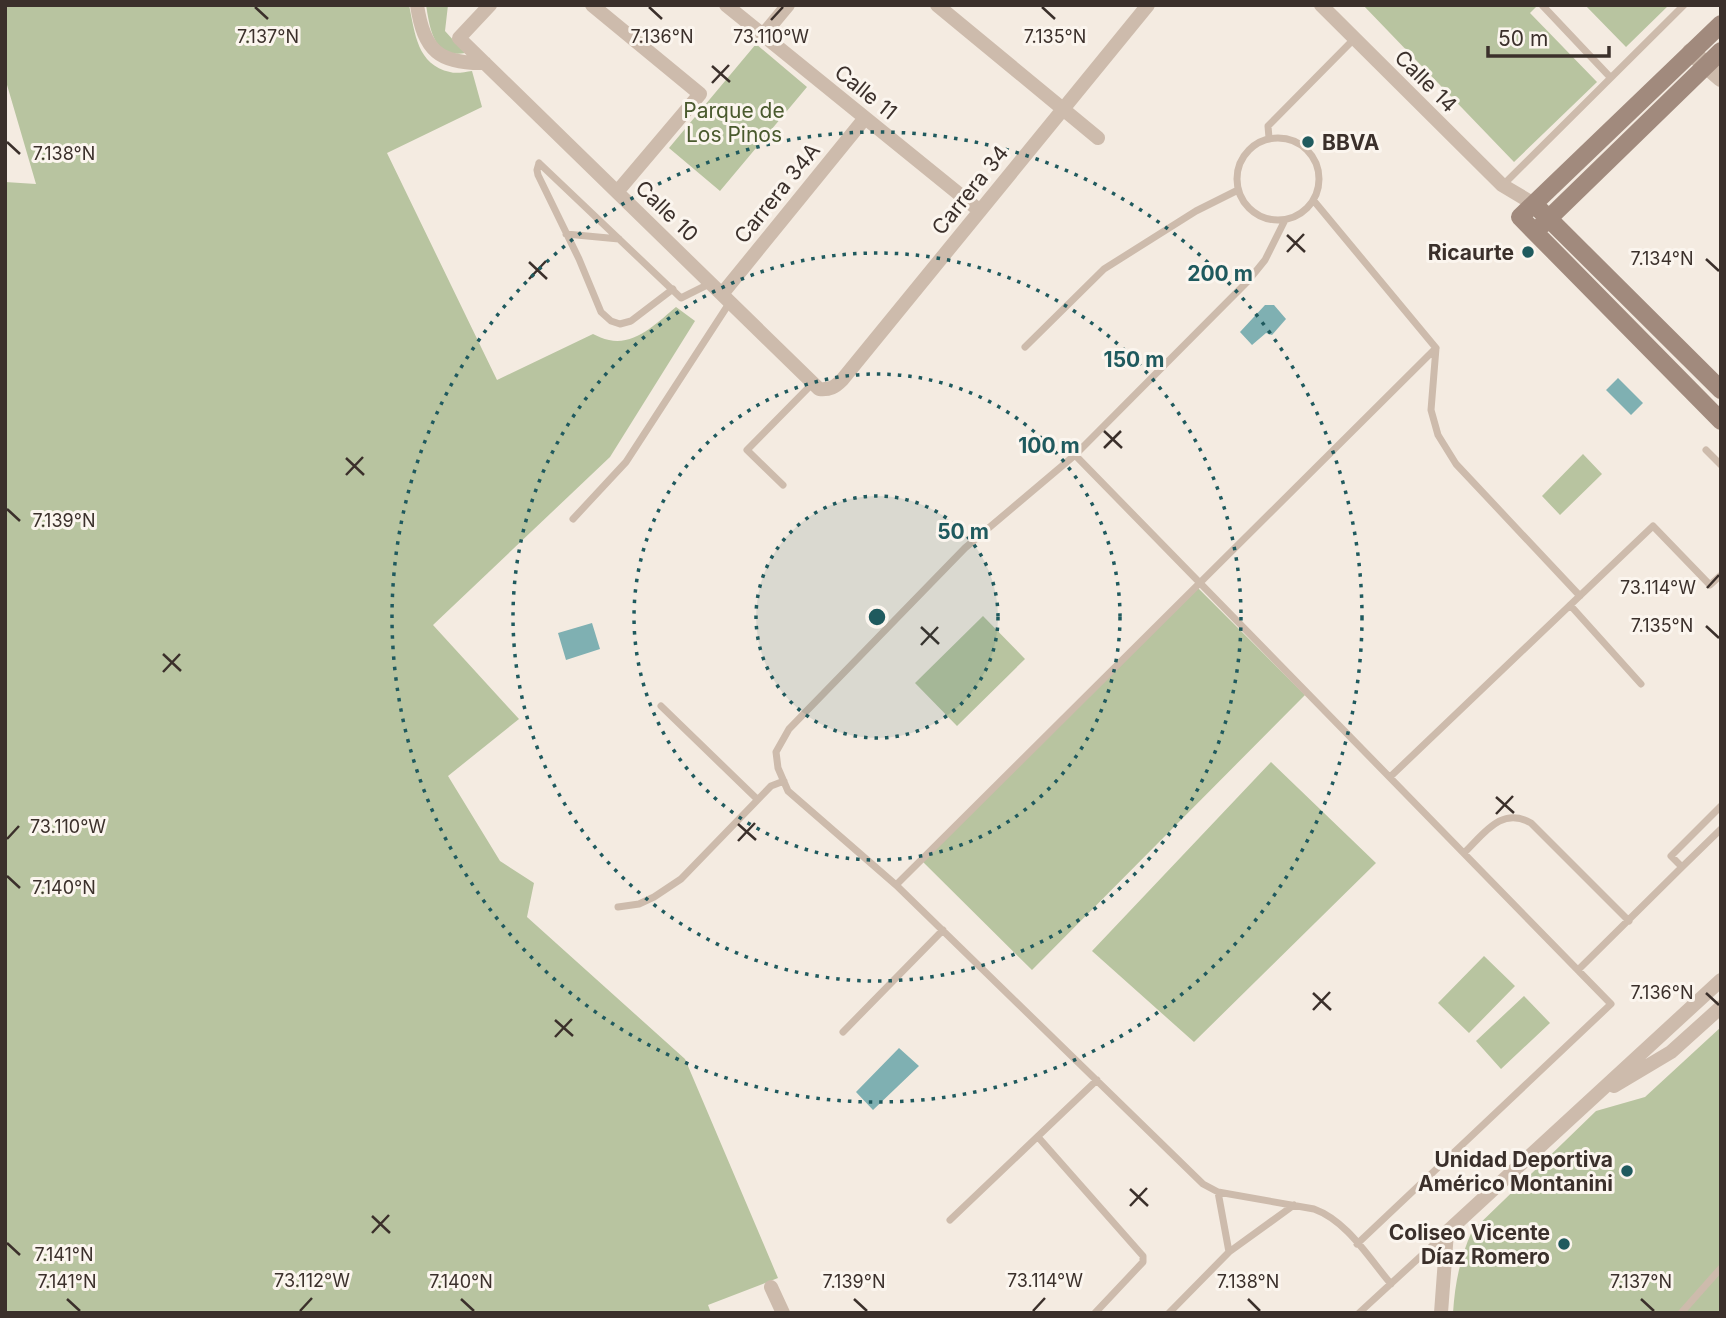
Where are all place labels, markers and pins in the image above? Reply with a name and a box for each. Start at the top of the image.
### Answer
place label: BBVA [1322,130,1380,155]
marker: BBVA [1300,134,1316,150]
place label: Ricaurte [1428,240,1514,265]
marker: Ricaurte [1520,244,1536,260]
centre of rings [865,605,889,629]
place label: Unidad Deportiva Américo Montanini [1418,1147,1613,1196]
marker: Unidad Deportiva Américo Montanini [1619,1163,1635,1179]
place label: Coliseo Vicente Díaz Romero [1389,1220,1550,1269]
marker: Coliseo Vicente Díaz Romero [1556,1236,1572,1252]

